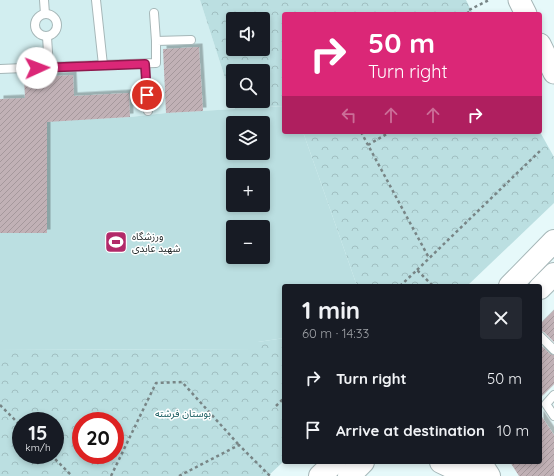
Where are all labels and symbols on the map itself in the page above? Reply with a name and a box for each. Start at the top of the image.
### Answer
position arrow [16,47,58,89]
pin [130,78,164,112]
sports icon: ورزشگاه شهید عابدی [103,229,129,255]
place label: ورزشگاه شهید عابدی [132,230,180,255]
park label: بوستان فرشته [155,407,211,420]
speed limit sign: 20 [72,412,124,464]

